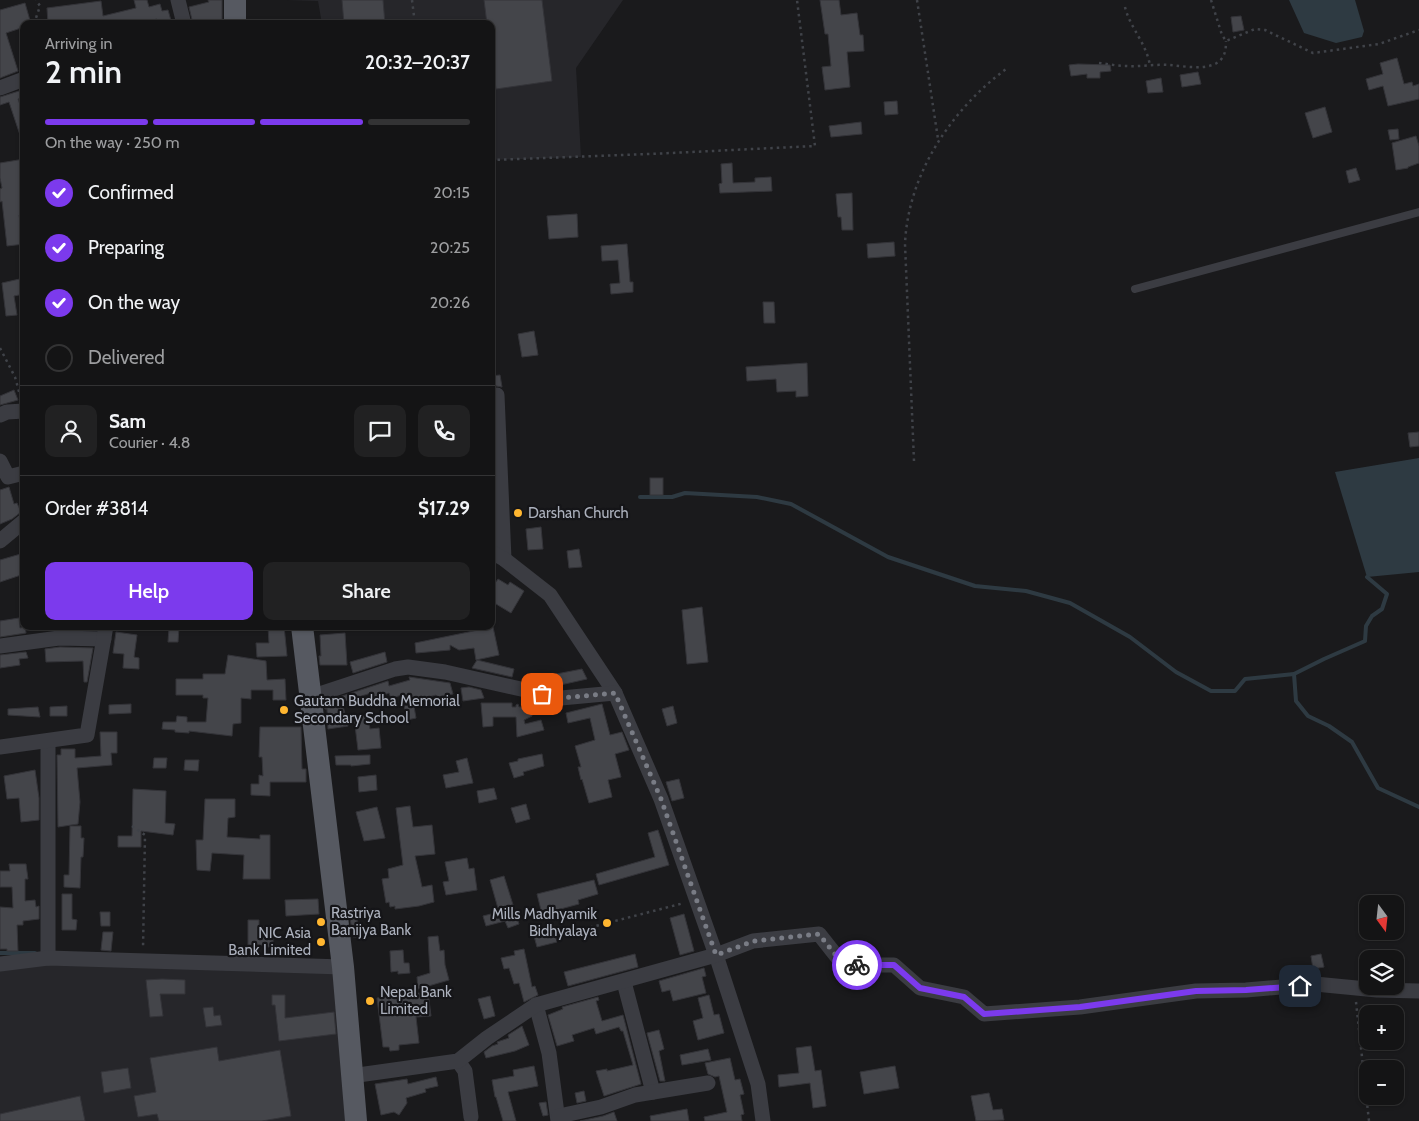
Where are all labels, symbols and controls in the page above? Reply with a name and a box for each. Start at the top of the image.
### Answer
text: Arriving in [45,34,112,53]
text: 20:32–20:37 [365,51,470,74]
text: 2 min [45,52,122,91]
text: On the way · 250 m [45,133,179,152]
icon: check [45,179,73,207]
text: Confirmed [88,181,174,204]
text: 20:15 [433,183,470,202]
icon: check [45,234,73,262]
text: Preparing [88,236,164,259]
text: 20:25 [430,238,470,257]
icon: check [45,289,73,317]
text: On the way [88,291,180,314]
text: 20:26 [430,293,470,312]
text: Delivered [88,346,165,369]
button: person [45,405,97,457]
button: chat [354,405,406,457]
button: phone [418,405,470,457]
text: Sam [109,410,146,433]
text: Courier · 4.8 [109,433,191,452]
text: Order #3814 [45,497,148,520]
text: $17.29 [418,497,470,520]
place label: Darshan Church [528,504,629,522]
marker: Darshan Church [512,507,524,519]
button: Help [45,562,253,620]
button: Share [263,562,470,620]
pin [521,673,563,715]
icon: bag [528,680,556,708]
place label: Gautam Buddha Memorial Secondary School [294,692,460,727]
marker: Gautam Buddha Memorial Secondary School [278,704,290,716]
north arrow [1359,895,1404,940]
map controls [1359,895,1404,1105]
place label: Rastriya Banijya Bank [331,904,411,939]
place label: Mills Madhyamik Bidhyalaya [492,905,598,940]
marker: Rastriya Banijya Bank [315,916,327,928]
marker: Mills Madhyamik Bidhyalaya [601,917,613,929]
place label: NIC Asia Bank Limited [228,924,312,959]
marker: NIC Asia Bank Limited [315,936,327,948]
courier [832,940,882,990]
button: layers [1359,950,1404,995]
icon: bike [843,951,871,979]
pin [1279,965,1321,1007]
icon: home [1286,972,1314,1000]
place label: Nepal Bank Limited [380,983,452,1018]
marker: Nepal Bank Limited [364,995,376,1007]
button: + [1359,1005,1404,1050]
button: − [1359,1060,1404,1105]

